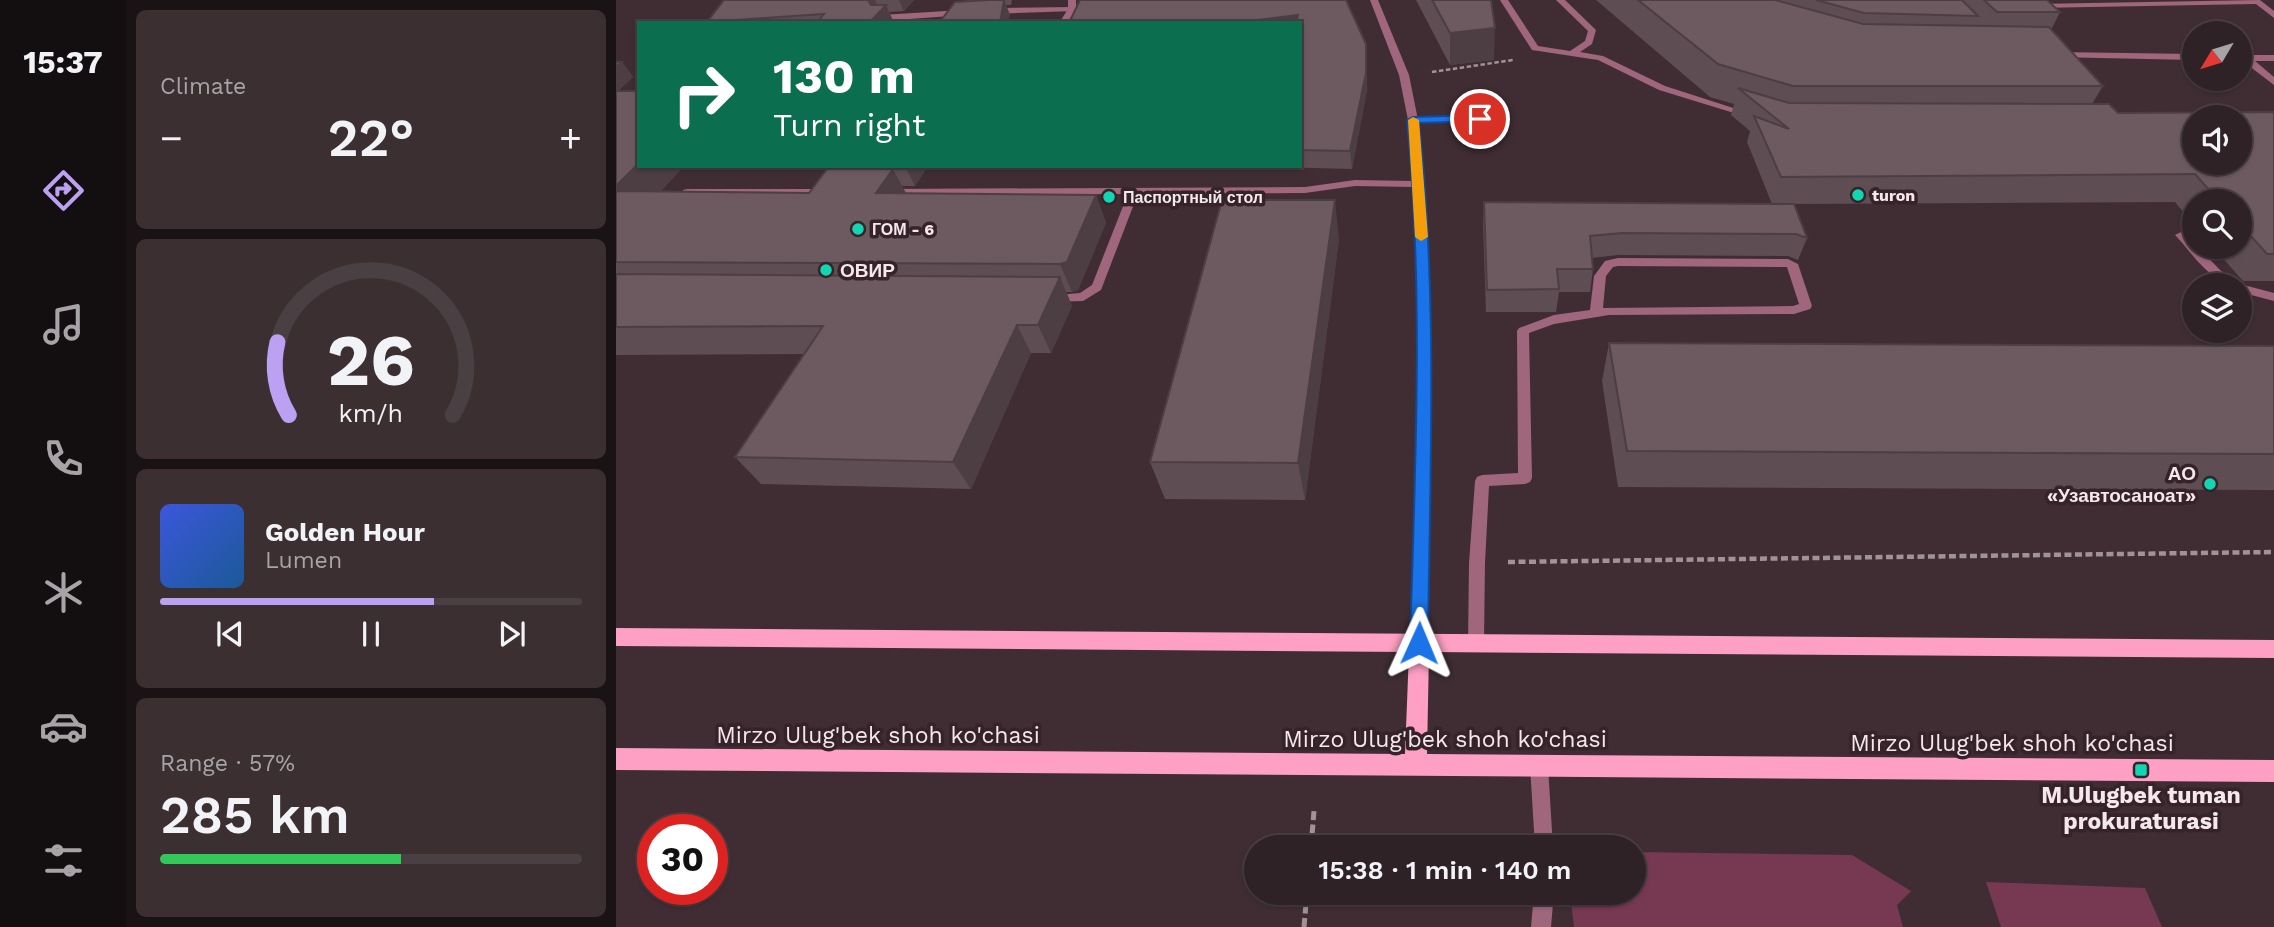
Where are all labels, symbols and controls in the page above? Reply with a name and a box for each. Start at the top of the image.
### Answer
north arrow [2182,21,2252,91]
map controls [2182,21,2252,343]
text: 15:37 [23,43,103,81]
text: 130 m [773,47,915,105]
icon: right [658,49,749,140]
text: Climate [160,73,246,100]
pin [1450,89,1510,149]
icon: arrive [1461,100,1499,138]
button: sound [2182,105,2252,175]
text: Turn right [773,106,925,144]
text: 22° [328,108,414,169]
text: − [160,116,183,160]
text: + [559,116,582,160]
icon: directions [39,166,88,215]
place label: turon [1872,186,1915,205]
marker: turon [1850,187,1866,203]
place label: Паспортный стол [1123,188,1263,207]
marker: Паспортный стол [1101,189,1117,205]
button: search [2182,189,2252,259]
place label: ГОМ - 6 [872,220,934,239]
marker: ГОМ - 6 [850,221,866,237]
place label: ОВИР [840,259,895,282]
marker: ОВИР [818,262,834,278]
button: layers [2182,273,2252,343]
icon: music [39,300,88,349]
text: 26 [327,317,415,403]
text: km/h [339,399,403,428]
icon: phone [39,434,88,483]
place label: АО «Узавтосаноат» [2047,462,2196,507]
marker: АО «Узавтосаноат» [2202,476,2218,492]
text: Golden Hour [265,517,425,547]
text: Lumen [265,547,342,574]
icon: climate [39,568,88,617]
position arrow [1382,606,1456,680]
icon: previous [211,615,249,653]
icon: pause [352,615,390,653]
icon: next [493,615,531,653]
icon: car [39,702,88,751]
street label: Mirzo Ulug'bek shoh ko'chasi [716,722,1040,749]
street label: Mirzo Ulug'bek shoh ko'chasi [1283,726,1607,753]
street label: Mirzo Ulug'bek shoh ko'chasi [1850,730,2174,757]
text: Range · 57% [160,750,295,777]
marker: M.Ulugbek tuman prokuraturasi [2133,762,2149,778]
place label: M.Ulugbek tuman prokuraturasi [2041,782,2241,835]
text: 285 km [160,785,350,846]
speed limit sign: 30 [637,814,728,905]
icon: filters [39,836,88,885]
text: 15:38 · 1 min · 140 m [1319,855,1571,885]

